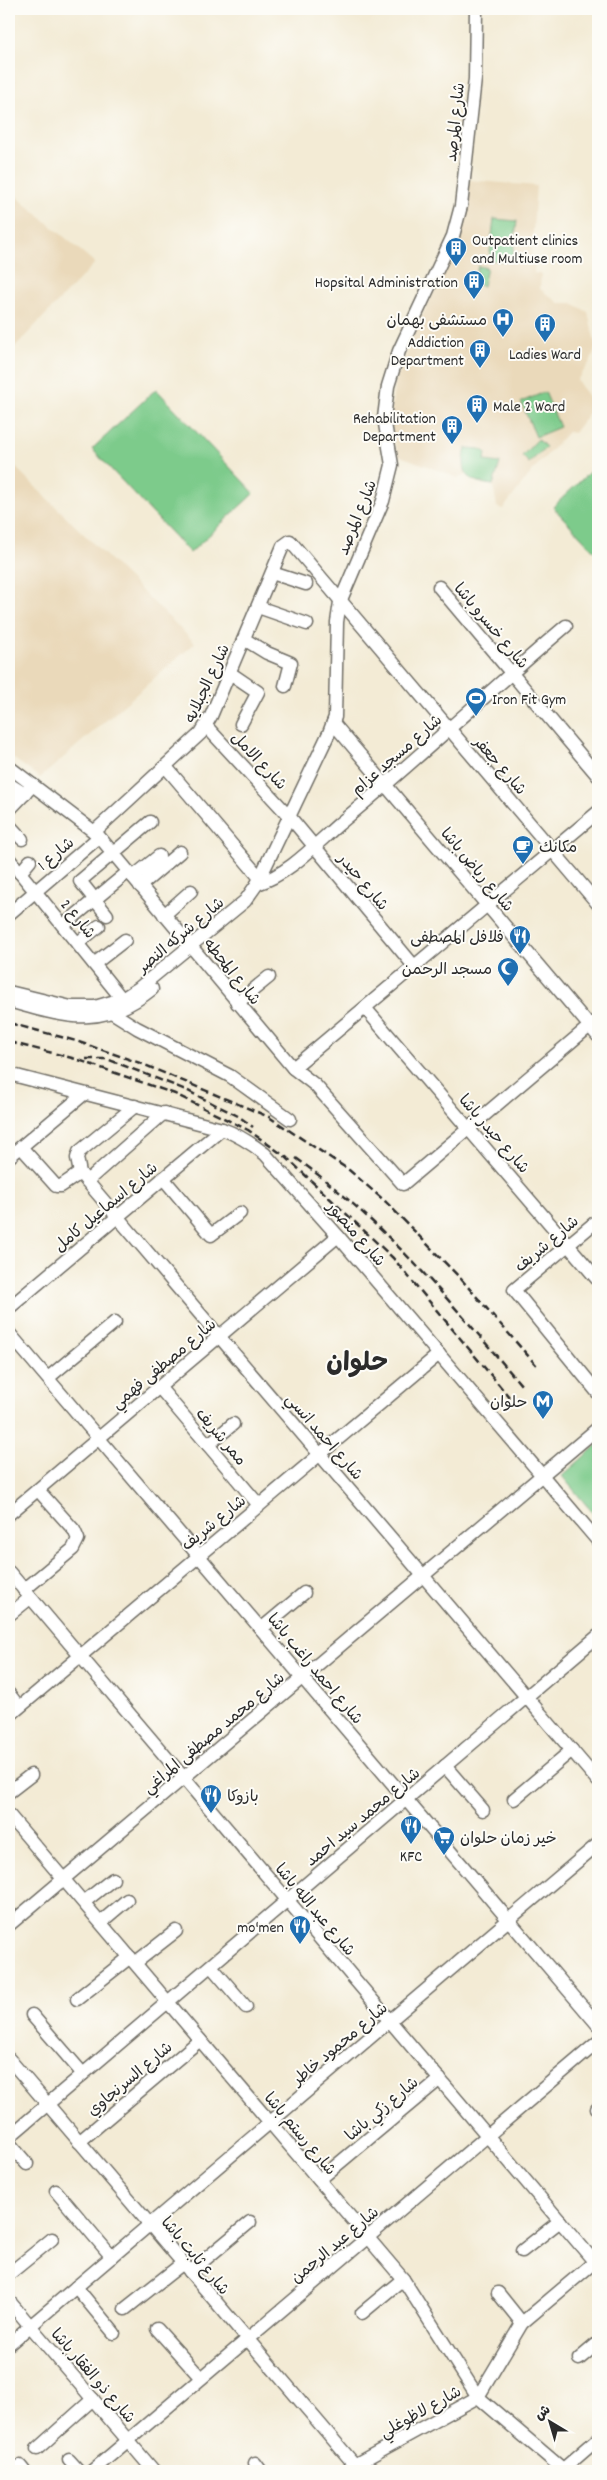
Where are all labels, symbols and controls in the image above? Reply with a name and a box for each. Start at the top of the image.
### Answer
street label: شارع المرصد [441,82,472,163]
place label: Outpatient clinics and Multiuse room [472,230,582,271]
building icon: Outpatient clinics and Multiuse room [444,236,468,267]
building icon: Hopsital Administration [462,269,486,300]
place label: Hopsital Administration [315,272,458,295]
hospital icon: مستشفى بهمان [491,307,515,338]
place label: مستشفى بهمان [386,310,487,333]
building icon: Ladies Ward [533,312,557,343]
place label: Addiction Department [391,332,464,373]
building icon: Addiction Department [468,338,492,369]
place label: Ladies Ward [509,344,581,367]
building icon: Male 2 Ward [465,393,489,424]
place label: Male 2 Ward [493,396,565,419]
place label: Rehabilitation Department [353,408,436,449]
building icon: Rehabilitation Department [440,414,464,445]
street label: شارع المرصد [333,477,384,559]
street label: شارع خسرو باشا [447,579,533,675]
street label: شارع الجبلايه [180,641,237,727]
sports icon: Iron Fit Gym [464,686,488,717]
place label: Iron Fit Gym [492,689,566,712]
street label: شارع مسجد عزام [347,710,448,802]
street label: شارع الامل [225,727,291,796]
street label: شارع جعفر [466,731,531,801]
street label: شارع رياض باشا [434,824,518,918]
street label: شارع 1 [33,833,80,877]
cafe icon: مكانك [511,834,535,865]
place label: مكانك [539,837,577,860]
street label: شارع حيدر [330,847,393,916]
street label: شارع شركه النصر [131,893,230,981]
street label: شارع 2 [54,895,100,944]
restaurant icon: فلافل المصطفى [508,924,532,955]
place label: فلافل المصطفى [410,927,504,950]
street label: شارع المحطه [197,934,265,1011]
mosque icon: مسجد الرحمن [496,956,520,987]
place label: مسجد الرحمن [402,959,492,982]
street label: شارع حيدر باشا [452,1090,534,1179]
street label: شارع اسماعيل كامل [50,1158,164,1258]
street label: شارع منصور [319,1195,390,1272]
street label: شارع شريف [510,1211,585,1279]
street label: شارع مصطفى فهمي [107,1314,223,1417]
district label: حلوان [326,1346,388,1383]
street label: شارع احمد انسي [278,1389,367,1487]
metro station icon: حلوان [531,1389,555,1420]
place label: حلوان [490,1392,527,1415]
street label: ممر شريف [189,1404,251,1471]
street label: شارع شريف [177,1491,252,1557]
street label: شارع احمد راغب باشا [261,1609,367,1730]
street label: شارع محمد مصطفى المراغي [139,1668,291,1801]
street label: شارع محمد سيد احمد [301,1763,426,1873]
restaurant icon: بازوكا [199,1783,223,1814]
place label: بازوكا [227,1786,259,1809]
restaurant icon: KFC [399,1814,423,1845]
supermarket icon: خير زمان حلوان [432,1825,456,1856]
place label: خير زمان حلوان [460,1828,557,1851]
place label: KFC [400,1846,422,1869]
street label: شارع عبد الله باشا [268,1859,360,1962]
restaurant icon: mo'men [288,1914,312,1945]
place label: mo'men [237,1917,284,1940]
street label: شارع محمود خاطر [286,1998,394,2093]
street label: شارع السرنجاوي [83,2037,178,2123]
street label: شارع زكي باشا [341,2072,425,2148]
street label: شارع رستم باشا [257,2088,341,2181]
street label: شارع عبد الرحمن [286,2202,385,2290]
street label: شارع ثابت باشا [154,2212,234,2301]
street label: شارع ذو الفقار باشا [44,2324,140,2429]
street label: شارع لاظوغلي [376,2381,467,2446]
north arrow [524,2398,574,2448]
text: ش [531,2401,555,2426]

